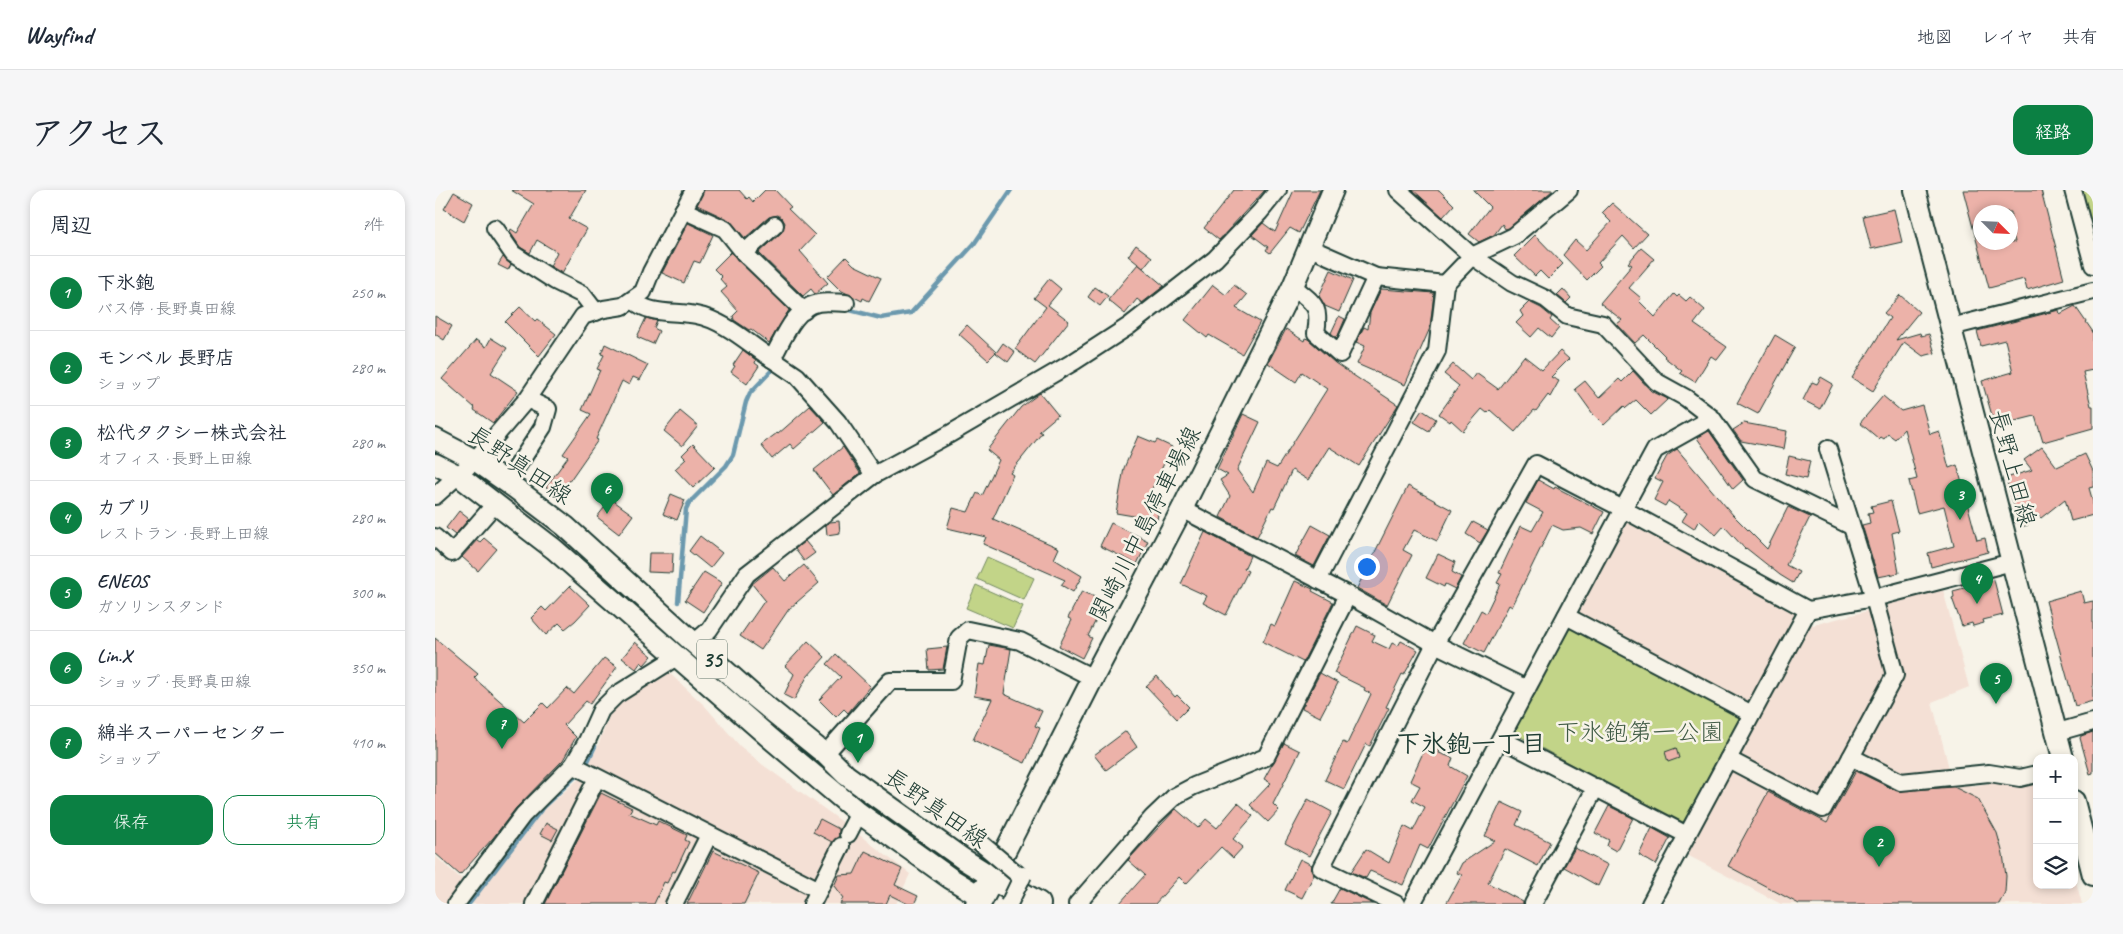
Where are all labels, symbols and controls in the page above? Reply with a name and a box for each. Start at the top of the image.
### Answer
text: Wayfind [25,20,92,50]
text: 地図 [1917,26,1953,48]
text: レイヤ [1981,26,2034,48]
text: 共有 [2062,26,2098,48]
button: 経路 [2013,105,2093,155]
text: アクセス [30,111,168,156]
north arrow [1973,205,2018,250]
text: 周辺 [50,212,92,238]
text: 7件 [362,215,385,235]
text: 下氷鉋 [97,271,154,295]
text: 1 [62,283,70,303]
text: 250 m [351,283,385,303]
text: バス停 · 長野真田線 [97,299,236,319]
text: モンベル 長野店 [97,346,235,370]
text: 2 [62,358,70,378]
text: 280 m [351,358,385,378]
text: ショップ [97,374,160,394]
street label: 長野上田線 [1983,406,2043,530]
street label: 長野真田線 [462,419,578,511]
text: 松代タクシー株式会社 [97,421,287,445]
street label: 関崎川中島停車場線 [1083,421,1207,627]
text: 3 [62,433,70,453]
text: 280 m [351,433,385,453]
text: オフィス · 長野上田線 [97,449,252,469]
pin: 6 [591,473,623,514]
pin: 3 [1944,479,1976,520]
text: カブリ [97,496,154,520]
text: 4 [62,508,70,528]
text: 280 m [351,508,385,528]
text: レストラン · 長野上田線 [97,524,269,544]
your location [1354,554,1380,580]
pin: 4 [1961,563,1993,604]
text: ENEOS [97,569,148,593]
text: 5 [63,583,69,603]
text: 300 m [351,583,385,603]
text: ガソリンスタンド [97,597,225,617]
road number: 35 [697,639,727,678]
text: Lin.X [97,644,131,668]
text: 6 [62,658,70,678]
text: 350 m [351,658,385,678]
pin: 5 [1980,663,2012,704]
text: ショップ · 長野真田線 [97,672,251,692]
pin: 7 [486,708,518,749]
park label: 下氷鉋第一公園 [1556,717,1724,747]
text: 綿半スーパーセンター [97,721,286,745]
pin: 1 [842,722,874,763]
district label: 下氷鉋一丁目 [1396,728,1546,760]
text: 7 [62,733,70,753]
text: 410 m [351,733,385,753]
text: ショップ [97,749,160,769]
map controls [2033,754,2078,889]
button: + [2033,754,2078,799]
street label: 長野真田線 [878,761,994,855]
button: 保存 [50,795,213,845]
button: 共有 [223,795,385,845]
button: − [2033,799,2078,844]
pin: 2 [1863,826,1895,867]
button: layers [2033,844,2078,889]

